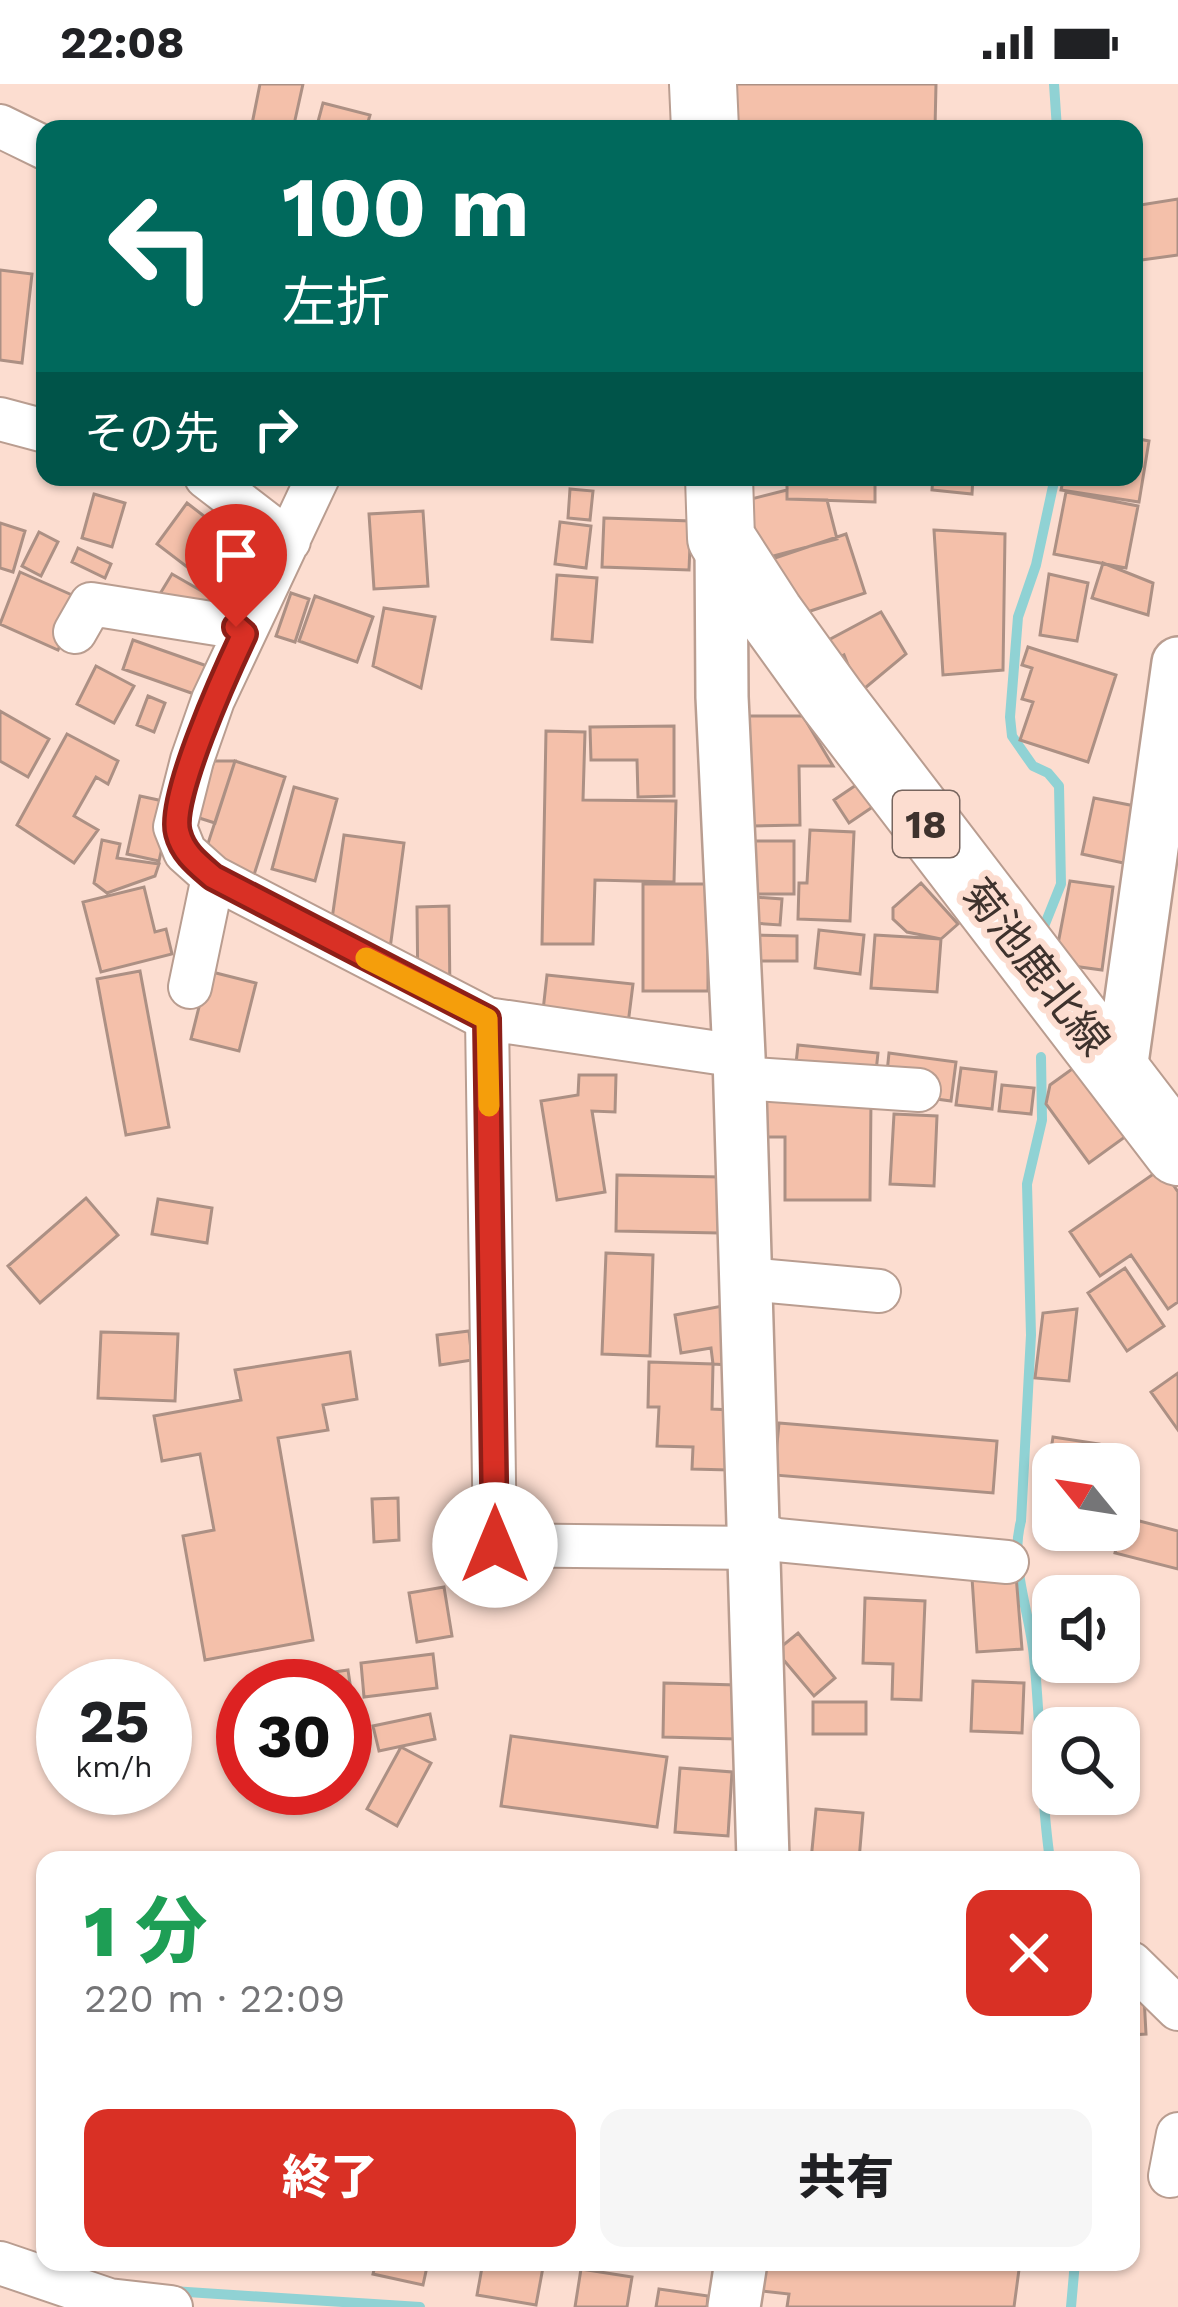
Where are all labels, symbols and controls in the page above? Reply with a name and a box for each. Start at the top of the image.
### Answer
text: 22:08 [60,16,184,69]
text: 100 m [282,158,529,256]
icon: left [84,168,240,324]
text: 左折 [282,271,390,334]
icon: right [243,396,309,462]
text: その先 [84,407,219,460]
pin [185,504,287,627]
icon: arrive [203,522,269,588]
road number: 18 [893,791,959,857]
street label: 菊池鹿北線 [952,869,1120,1065]
north arrow [1032,1443,1140,1551]
map controls [1032,1443,1140,1815]
position arrow [432,1482,558,1608]
button: sound [1032,1575,1140,1683]
speed limit sign: 30 [216,1659,372,1815]
text: 25 [79,1686,149,1757]
button: search [1032,1707,1140,1815]
text: km/h [75,1749,153,1784]
text: 1 分 [84,1889,207,1973]
button: close [966,1890,1092,2016]
text: 220 m · 22:09 [84,1976,345,2021]
button: 終了 [84,2109,576,2247]
button: 共有 [600,2109,1092,2247]

